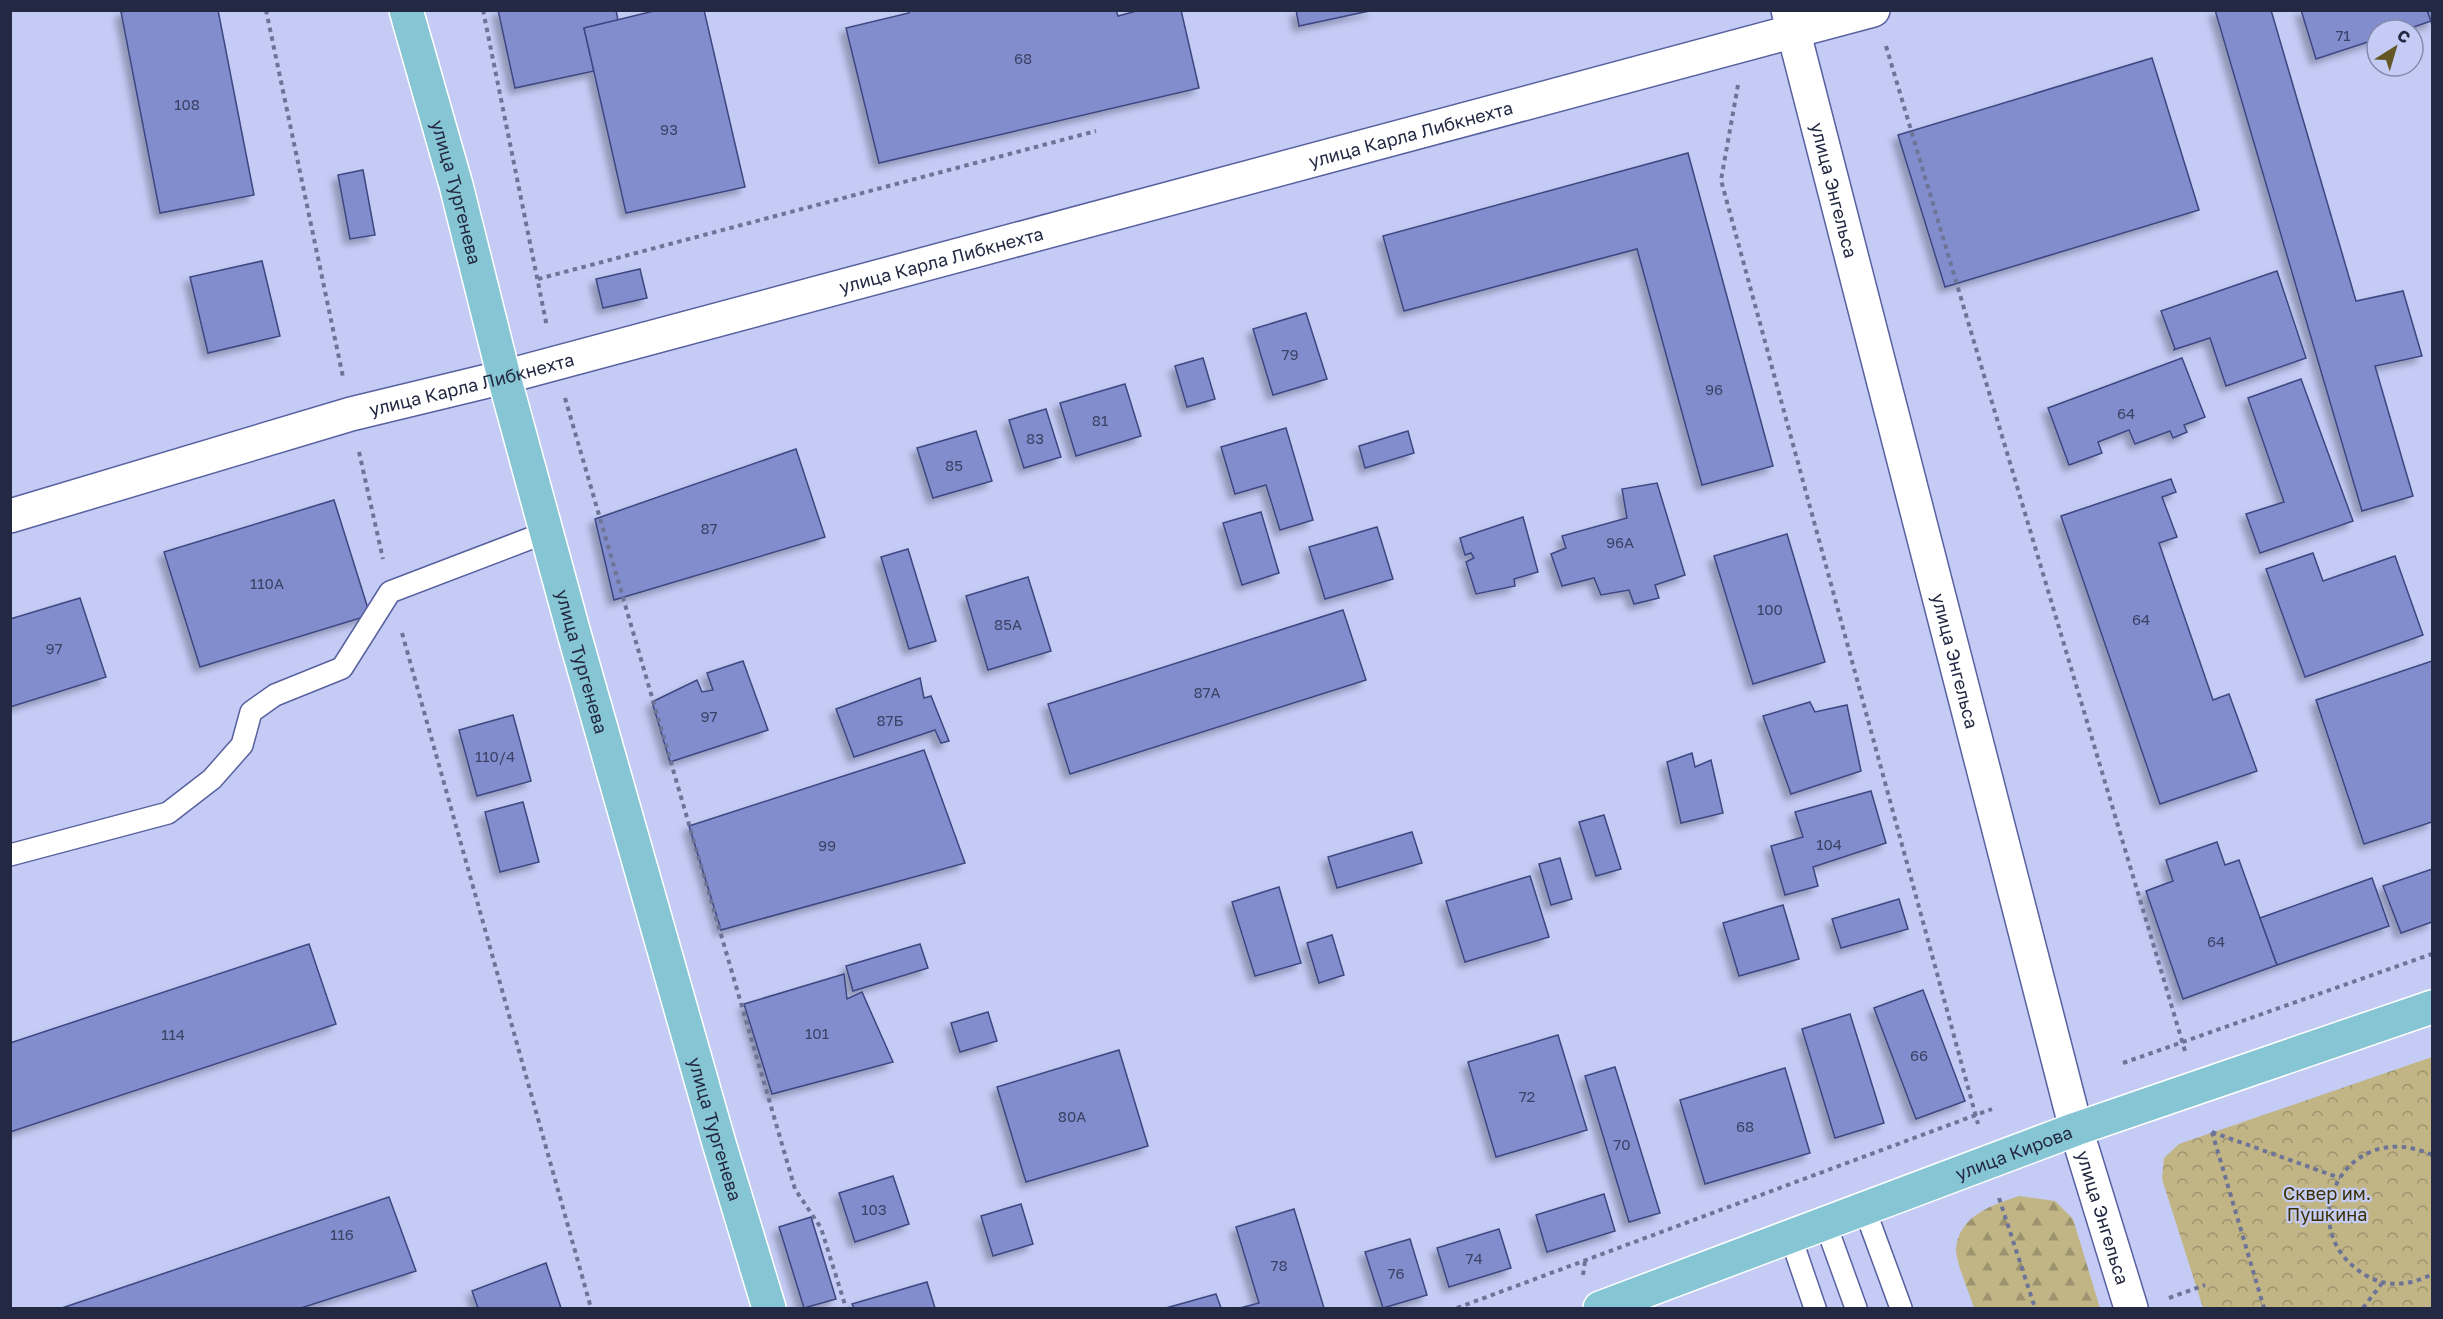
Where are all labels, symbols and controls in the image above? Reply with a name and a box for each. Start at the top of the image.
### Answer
north arrow [2365,18,2425,78]
text: С [2393,25,2415,47]
house number: 71 [2335,26,2351,44]
house number: 68 [1014,49,1032,67]
house number: 108 [174,95,200,113]
street label: улица Карла Либкнехта [1306,96,1515,172]
street label: улица Тургенева [427,117,486,266]
house number: 93 [660,120,678,138]
street label: улица Энгельса [1806,120,1862,260]
street label: улица Карла Либкнехта [837,222,1046,298]
house number: 79 [1281,345,1299,363]
street label: улица Карла Либкнехта [367,348,576,420]
house number: 96 [1705,380,1723,398]
house number: 64 [2117,404,2135,422]
house number: 81 [1092,411,1108,429]
house number: 83 [1026,429,1044,447]
house number: 85 [945,456,963,474]
house number: 87 [700,519,718,537]
house number: 96А [1606,533,1634,551]
house number: 110А [250,574,284,592]
street label: улица Тургенева [552,587,613,736]
street label: улица Энгельса [1928,591,1983,731]
house number: 100 [1757,600,1783,618]
house number: 64 [2132,610,2150,628]
house number: 85А [994,615,1022,633]
house number: 97 [45,639,63,657]
house number: 87А [1193,683,1221,701]
house number: 97 [700,707,718,725]
house number: 87Б [876,711,904,729]
house number: 110/4 [475,747,515,765]
house number: 104 [1816,835,1842,853]
house number: 99 [818,836,836,854]
house number: 64 [2207,932,2225,950]
house number: 101 [805,1024,829,1042]
house number: 114 [161,1025,185,1043]
house number: 66 [1910,1046,1928,1064]
street label: улица Тургенева [684,1055,747,1203]
house number: 72 [1519,1087,1535,1105]
house number: 80А [1058,1107,1086,1125]
house number: 68 [1736,1117,1754,1135]
street label: улица Кирова [1952,1120,2075,1184]
house number: 70 [1613,1135,1631,1153]
street label: улица Энгельса [2072,1148,2134,1287]
park label: Сквер им. Пушкина [2283,1182,2371,1225]
house number: 103 [861,1200,887,1218]
house number: 116 [330,1225,354,1243]
house number: 74 [1465,1249,1483,1267]
house number: 78 [1270,1256,1288,1274]
house number: 76 [1387,1264,1405,1282]

